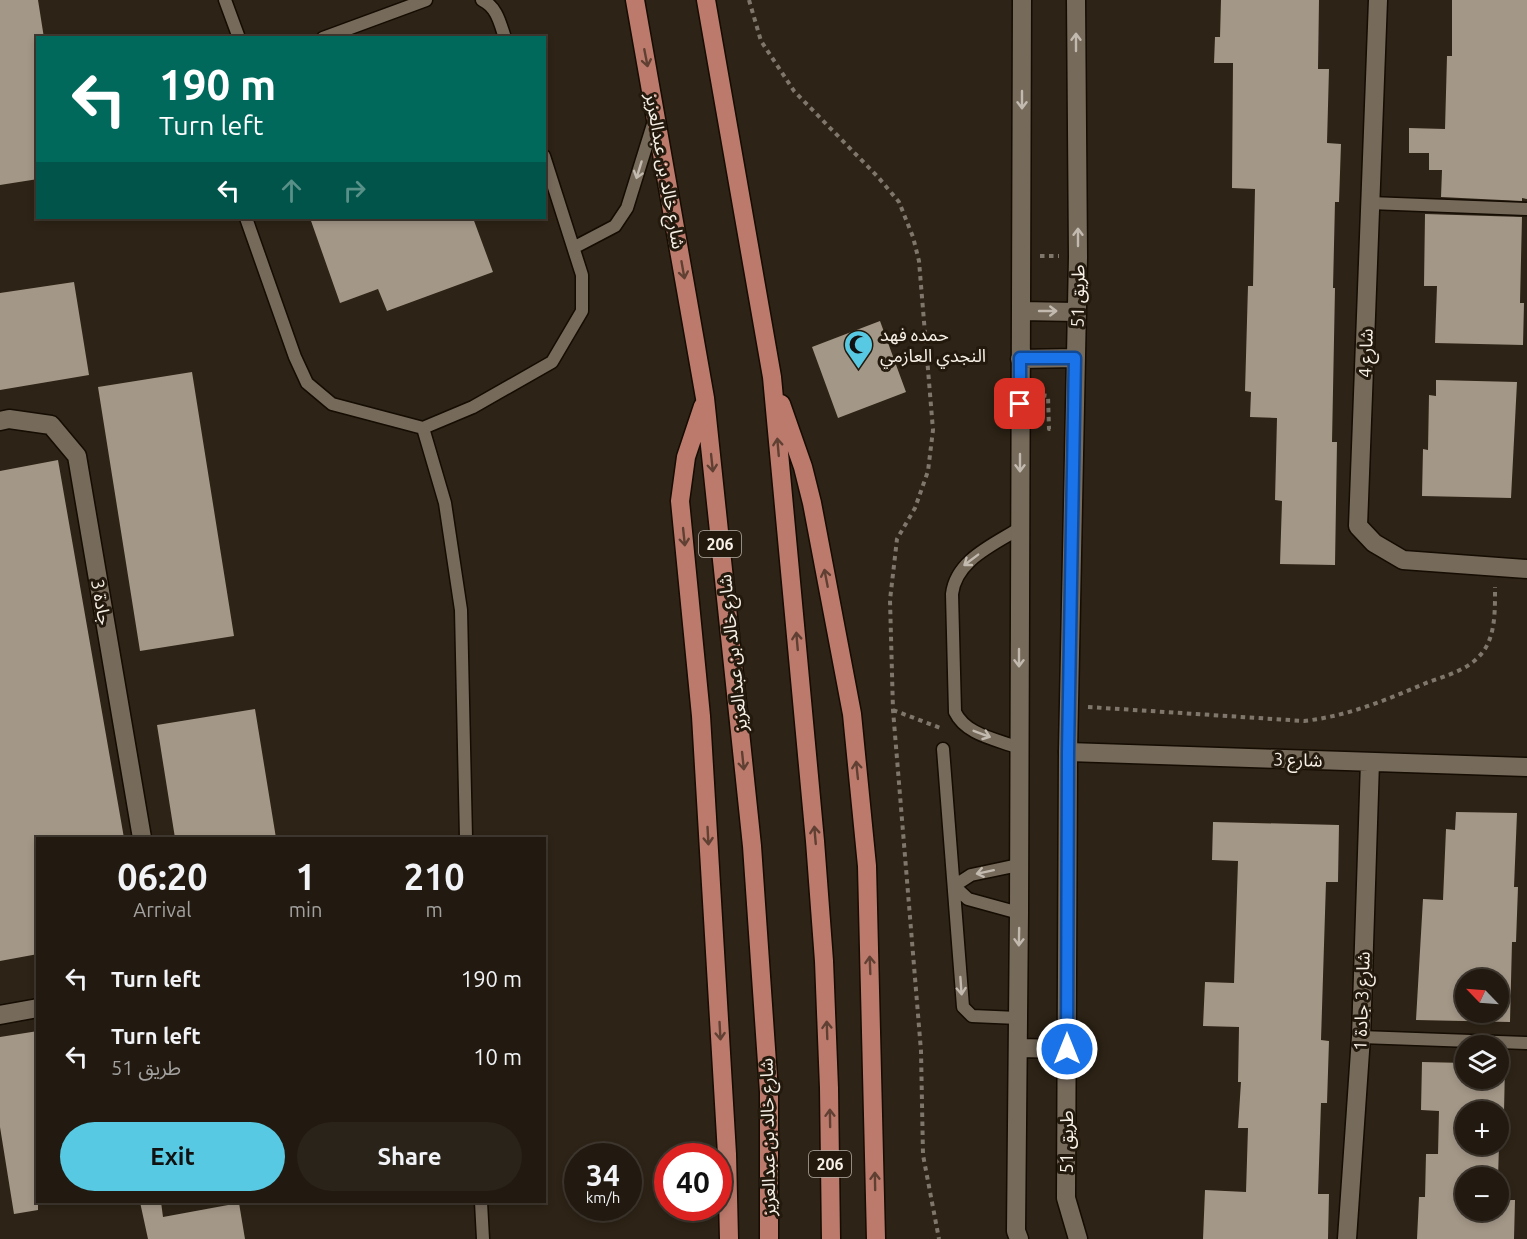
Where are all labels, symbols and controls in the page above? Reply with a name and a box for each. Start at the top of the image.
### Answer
one-way arrow [1070,33,1082,53]
one-way arrow [641,47,652,67]
icon: left [60,60,138,138]
text: 190 m [159,61,276,108]
one-way arrow [1016,90,1028,110]
street label: شارع خالد بن عبدالعزيز [637,91,690,251]
text: Turn left [159,110,263,140]
one-way arrow [633,160,644,179]
icon: left [212,174,245,207]
icon: ahead [275,174,308,207]
icon: right [338,174,371,207]
one-way arrow [1072,228,1084,248]
one-way arrow [678,260,689,280]
street label: طريق 51 [1066,264,1090,328]
one-way arrow [1038,305,1058,317]
place label: حمده فهد النجدي العازمي [880,324,986,369]
mosque icon: حمده فهد النجدي العازمي [843,328,875,370]
street label: شارع 4 [1354,328,1381,378]
pin [994,378,1045,429]
icon: arrive [1003,387,1036,420]
one-way arrow [772,437,783,457]
one-way arrow [707,453,718,472]
one-way arrow [1014,453,1026,473]
one-way arrow [679,527,690,546]
road number: 206 [699,531,741,557]
one-way arrow [963,554,979,567]
one-way arrow [820,569,831,588]
street label: شارع خالد بن عبدالعزيز [714,573,755,733]
street label: جادة 3 [88,578,116,626]
one-way arrow [791,632,802,651]
one-way arrow [1013,648,1025,668]
one-way arrow [972,730,991,741]
street label: شارع 3 [1273,748,1323,775]
one-way arrow [738,751,749,771]
one-way arrow [851,761,862,781]
one-way arrow [703,825,714,845]
one-way arrow [809,826,820,846]
text: 06:20 [117,856,207,897]
text: 1 [295,856,316,897]
text: 210 [404,856,465,897]
one-way arrow [976,867,995,878]
text: Arrival [133,898,192,921]
text: min [289,898,322,921]
text: m [426,898,443,921]
one-way arrow [1013,927,1025,947]
street label: شارع 3 جادة 1 [1349,951,1378,1051]
one-way arrow [864,955,875,975]
icon: left [60,962,93,995]
text: Turn left [111,966,201,991]
text: 190 m [461,966,522,991]
north arrow [1455,969,1509,1023]
map controls [1455,969,1509,1221]
one-way arrow [956,975,967,995]
position arrow [1035,1017,1099,1081]
one-way arrow [714,1020,725,1040]
one-way arrow [821,1020,832,1040]
text: Turn left [111,1023,201,1048]
button: layers [1455,1035,1509,1089]
icon: left [60,1040,93,1073]
text: 10 m [473,1044,522,1069]
text: طريق 51 [111,1056,181,1079]
street label: شارع خالد بن عبدالعزيز [756,1058,783,1217]
button: + [1455,1101,1509,1155]
one-way arrow [824,1108,836,1128]
street label: طريق 51 [1056,1110,1078,1174]
button: Exit [60,1122,285,1191]
button: Share [297,1122,522,1191]
speed limit sign: 40 [654,1143,732,1221]
road number: 206 [809,1151,851,1177]
text: 34 [586,1158,620,1192]
button: − [1455,1167,1509,1221]
one-way arrow [869,1171,881,1191]
text: km/h [586,1189,620,1206]

